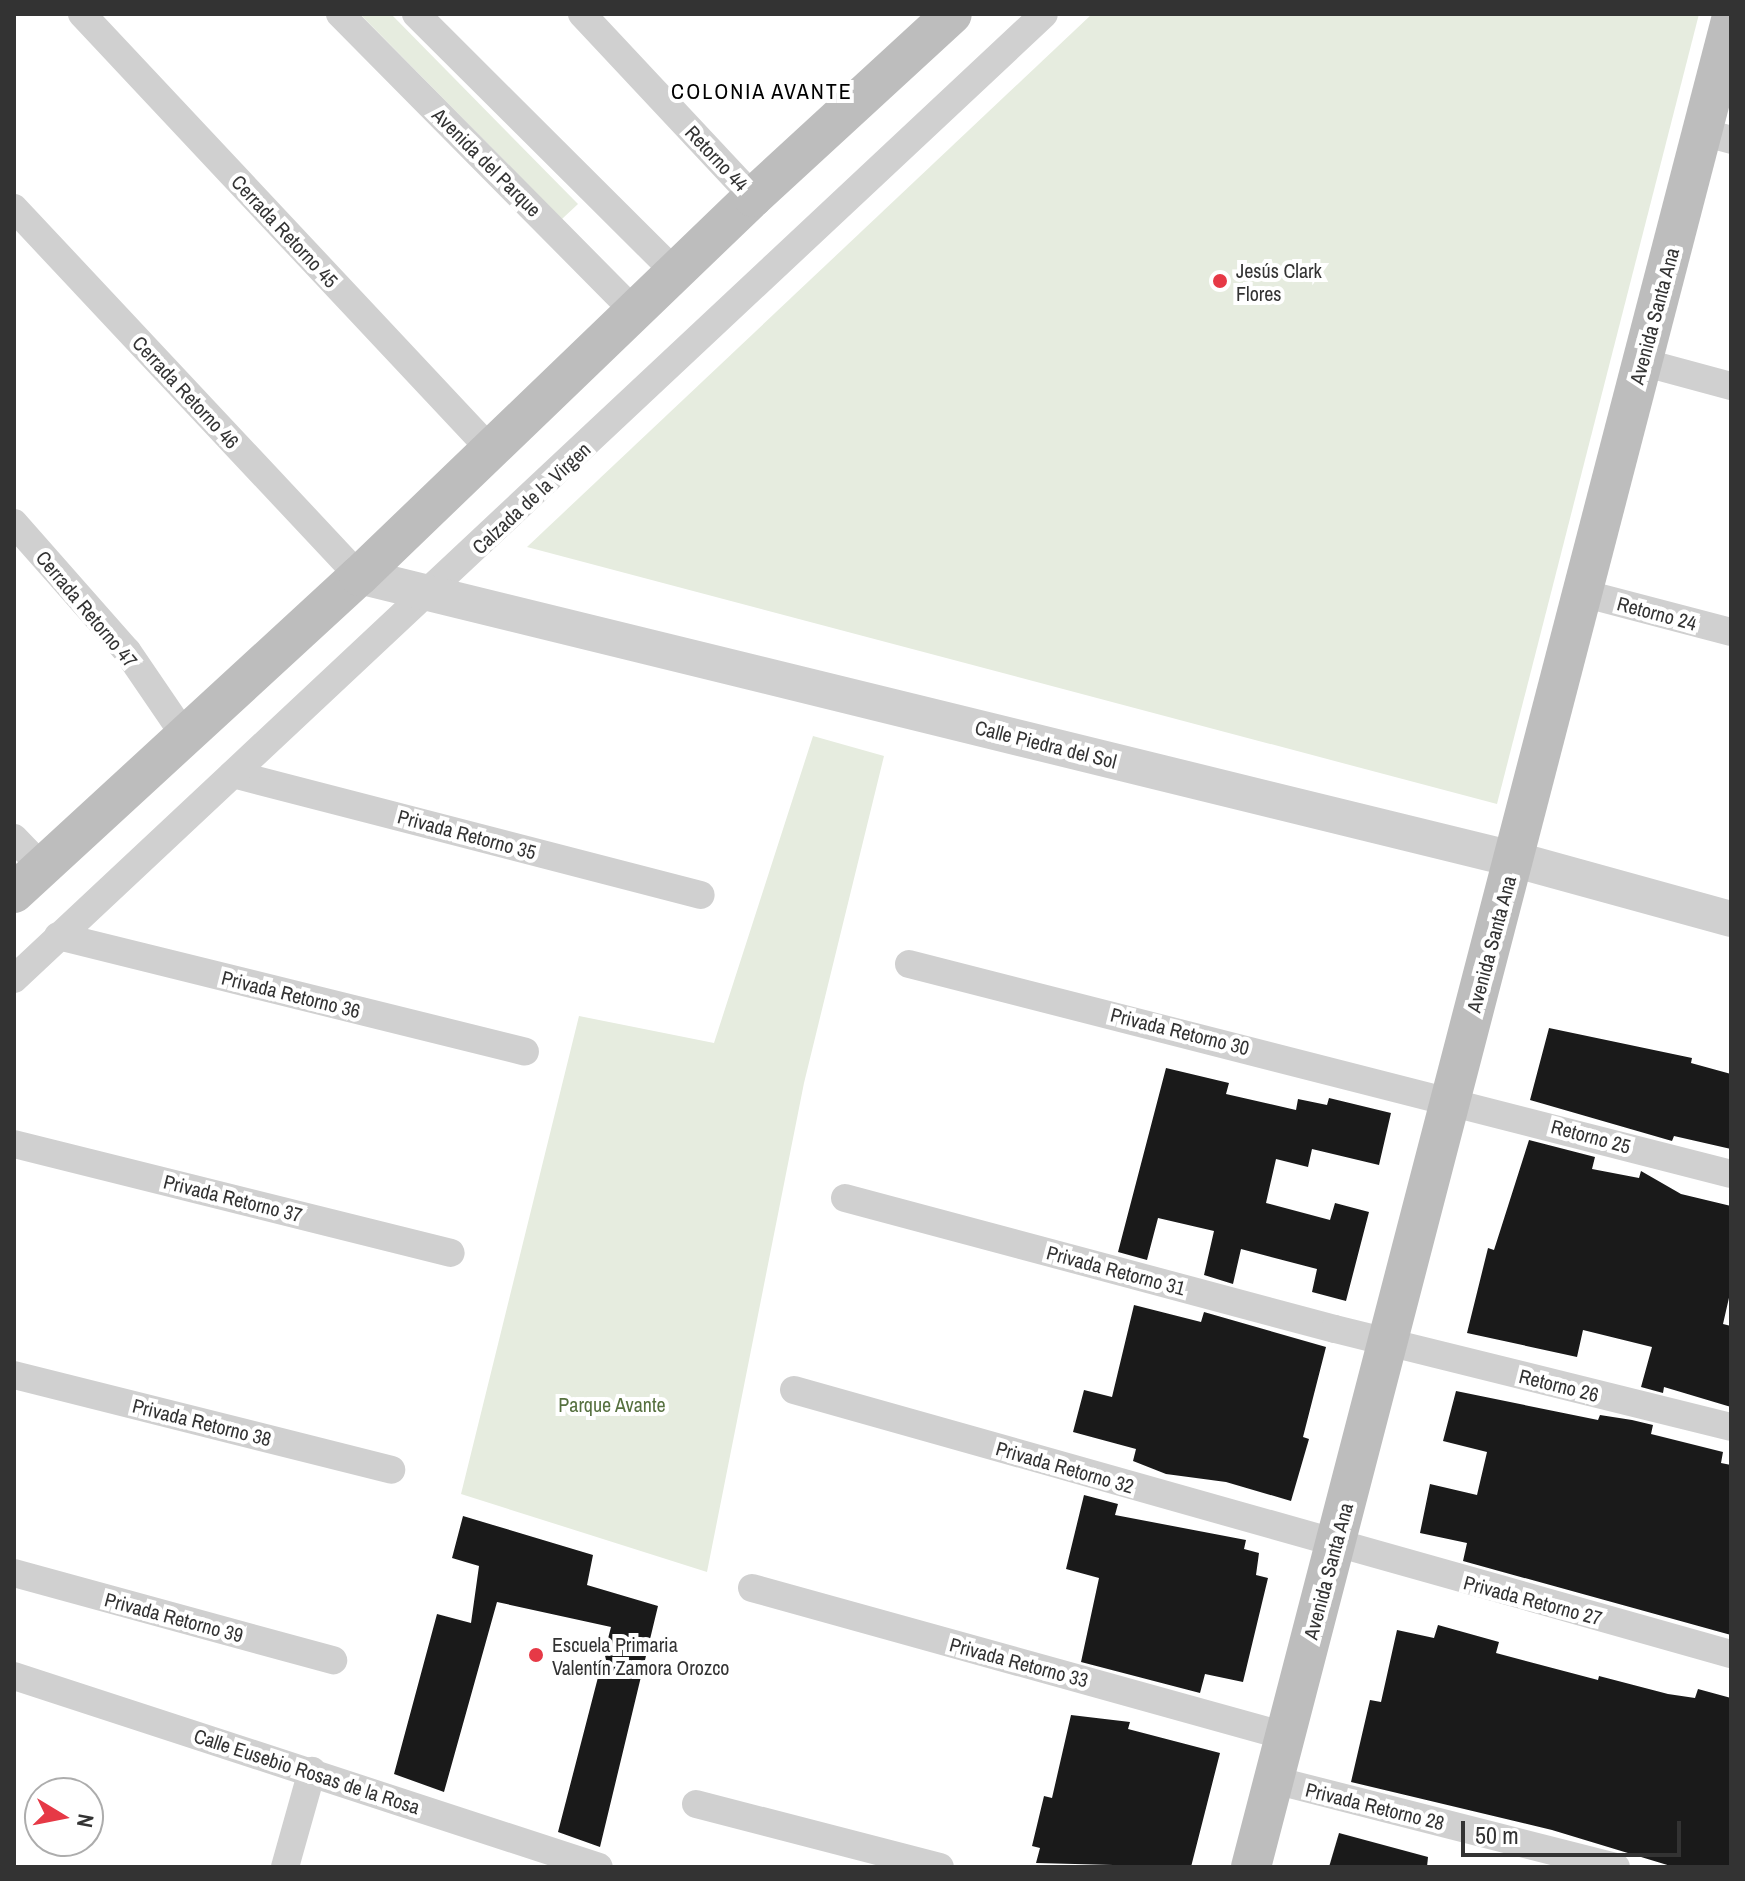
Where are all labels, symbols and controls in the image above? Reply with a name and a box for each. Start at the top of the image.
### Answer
district label: COLONIA AVANTE [670,79,854,105]
street label: Avenida del Parque [428,103,546,221]
street label: Retorno 44 [681,120,753,196]
street label: Cerrada Retorno 45 [227,170,343,292]
street label: Avenida Santa Ana [1624,245,1684,387]
place label: Jesús Clark Flores [1236,258,1322,305]
marker: Jesús Clark Flores [1211,272,1229,290]
street label: Cerrada Retorno 46 [128,331,244,453]
street label: Calzada de la Virgen [467,437,595,559]
street label: Cerrada Retorno 47 [31,546,143,672]
street label: Retorno 24 [1615,591,1699,635]
street label: Calle Piedra del Sol [973,715,1119,773]
street label: Privada Retorno 35 [395,804,539,864]
street label: Avenida Santa Ana [1461,873,1521,1015]
street label: Privada Retorno 36 [219,965,363,1023]
street label: Privada Retorno 30 [1108,1002,1252,1060]
street label: Retorno 25 [1549,1114,1633,1158]
street label: Privada Retorno 37 [161,1169,305,1227]
street label: Privada Retorno 31 [1044,1240,1188,1300]
street label: Retorno 26 [1517,1364,1601,1406]
park label: Parque Avante [558,1392,666,1416]
street label: Privada Retorno 38 [130,1393,274,1451]
street label: Privada Retorno 32 [993,1436,1137,1498]
street label: Avenida Santa Ana [1298,1500,1358,1642]
street label: Privada Retorno 27 [1461,1570,1605,1630]
street label: Privada Retorno 39 [102,1587,246,1647]
place label: Escuela Primaria Valentín Zamora Orozco [552,1632,729,1679]
street label: Privada Retorno 33 [947,1632,1091,1692]
marker: Escuela Primaria Valentín Zamora Orozco [527,1646,545,1664]
street label: Calle Eusebio Rosas de la Rosa [191,1723,423,1819]
north arrow [24,1777,104,1857]
street label: Privada Retorno 28 [1303,1777,1447,1835]
scale bar [1465,1805,1685,1855]
text: N [70,1812,102,1830]
text: 50 m [1475,1819,1519,1851]

